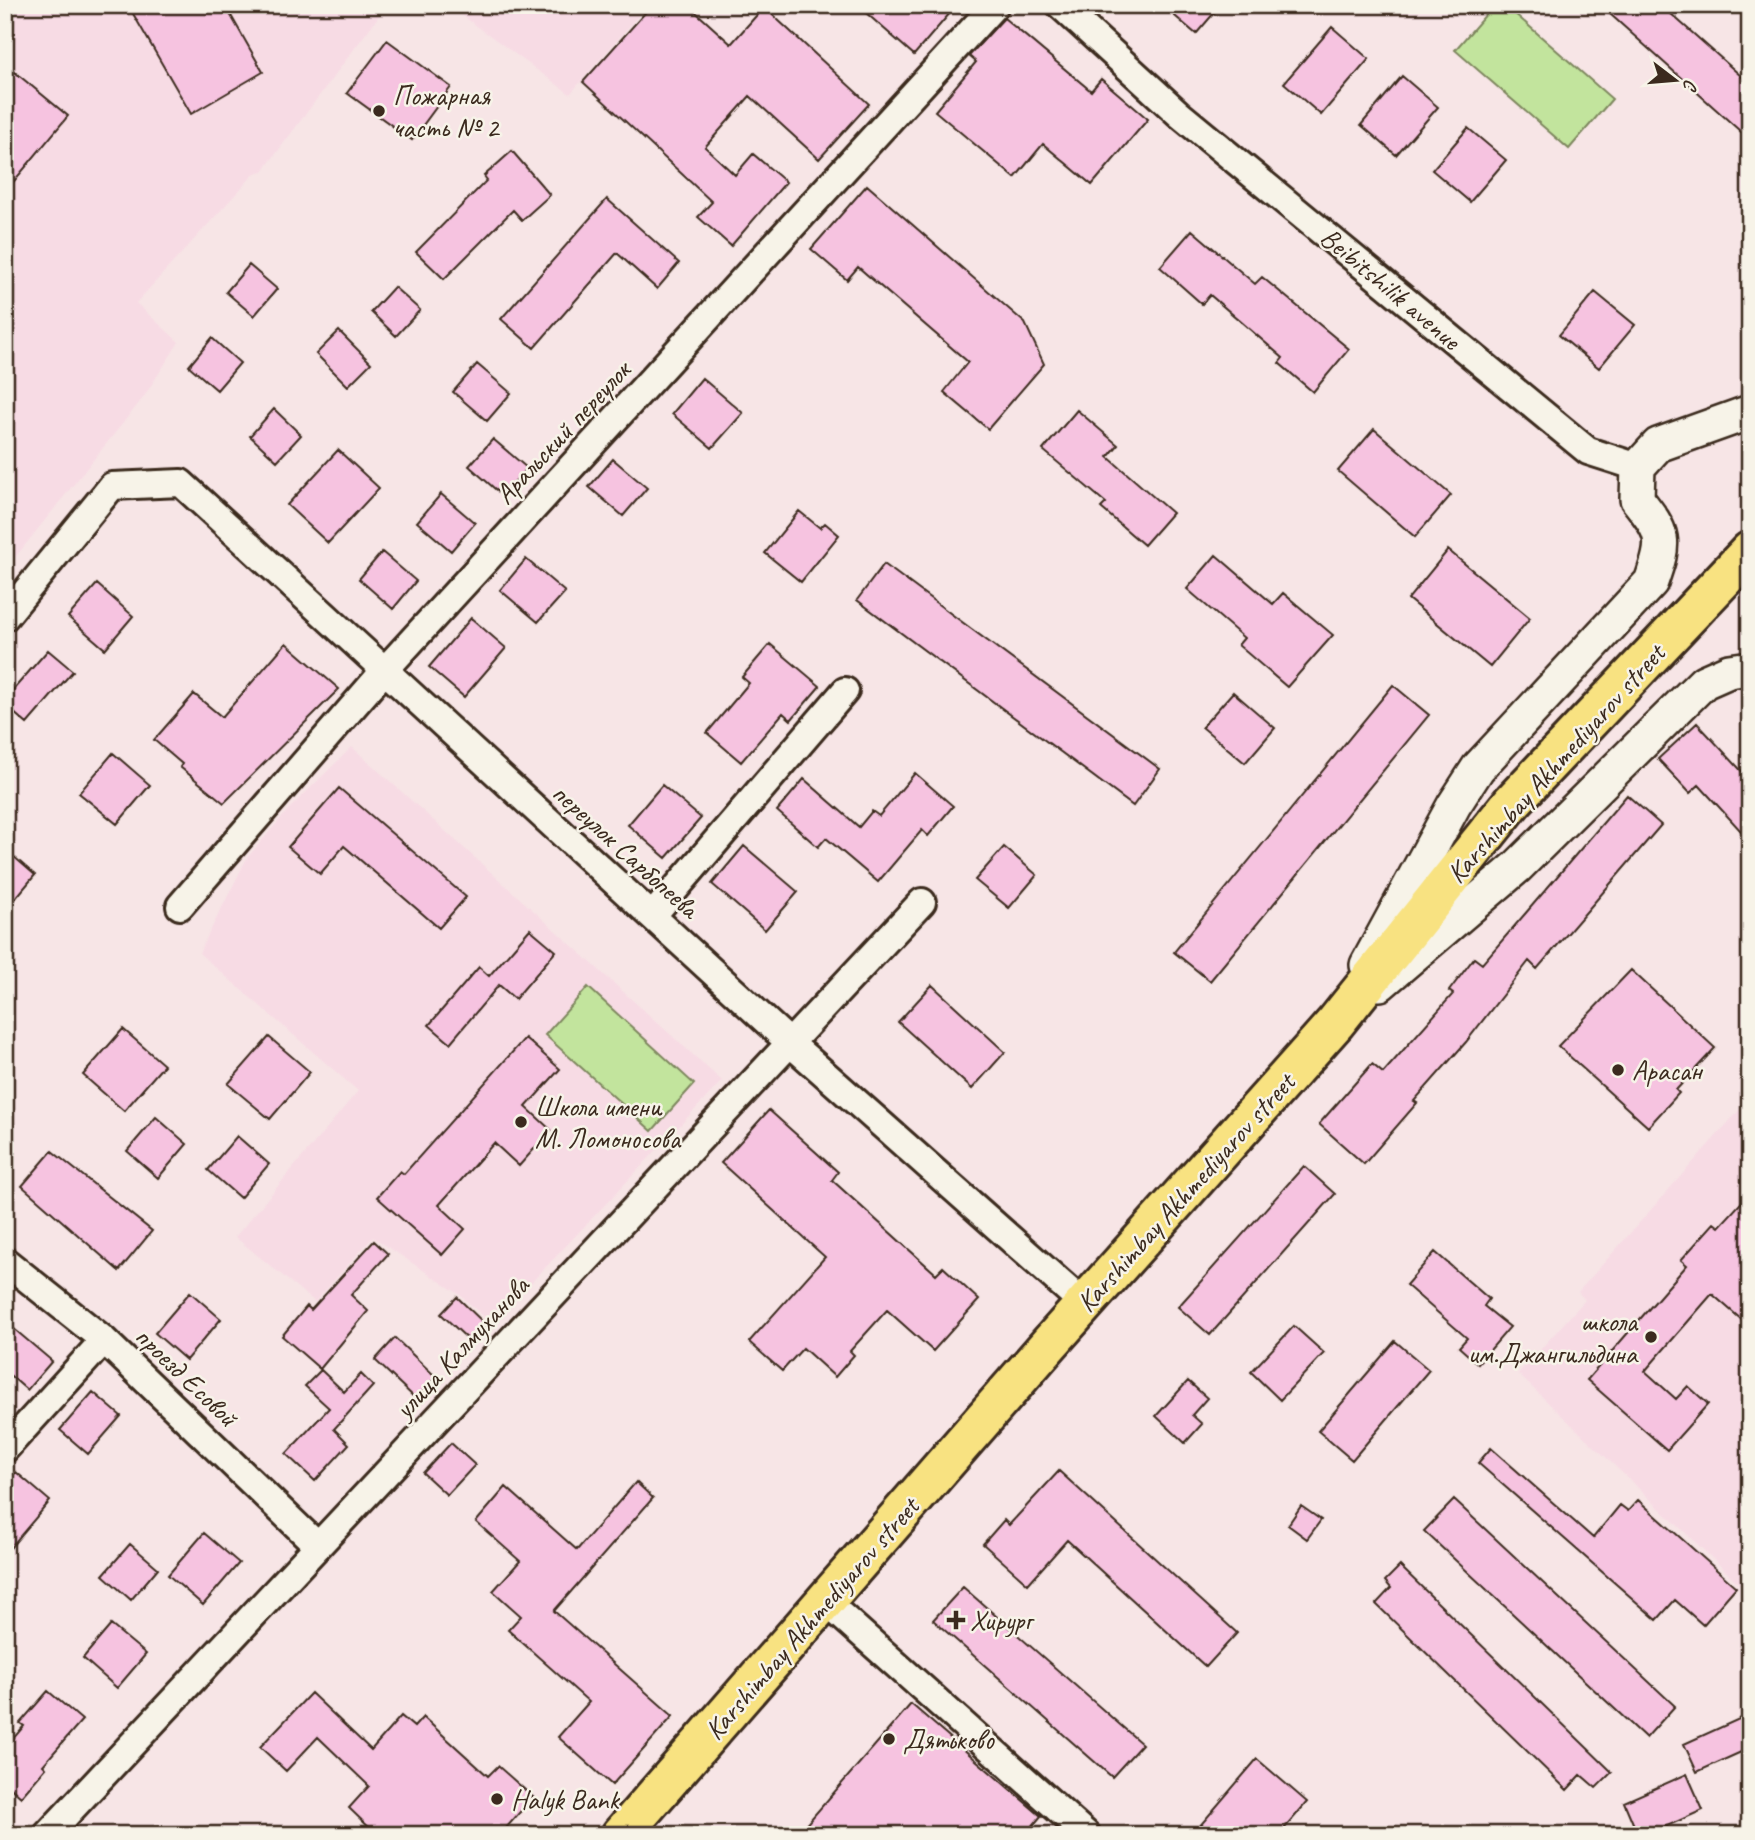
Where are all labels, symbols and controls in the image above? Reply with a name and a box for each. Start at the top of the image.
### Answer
north arrow [1640,46,1710,116]
text: С [1677,77,1703,95]
place label: Пожарная часть № 2 [393,78,501,145]
marker: Пожарная часть № 2 [371,103,387,119]
street label: Beibitshilik avenue [1313,220,1469,358]
street label: Аральский переулок [487,351,639,511]
street label: Karshimbay Akhmediyarov street [1439,634,1674,890]
street label: переулок Сарбопеева [545,775,708,927]
place label: Арасан [1632,1053,1704,1088]
marker: Арасан [1610,1062,1626,1078]
street label: Karshimbay Akhmediyarov street [1069,1063,1304,1319]
place label: Школа имени М. Ломоносова [535,1089,682,1156]
marker: Школа имени М. Ломоносова [513,1114,529,1130]
street label: улица Калмуханова [385,1268,537,1427]
place label: школа им.Джангильдина [1468,1304,1639,1371]
street label: проезд Есовой [128,1319,246,1435]
marker: школа им.Джангильдина [1643,1329,1659,1345]
street label: Karshimbay Akhmediyarov street [697,1488,928,1747]
place label: Хирург [970,1603,1035,1638]
marker: Хирург [948,1612,964,1628]
place label: Дятьково [903,1722,996,1757]
marker: Дятьково [881,1731,897,1747]
place label: Halyk Bank [511,1782,620,1817]
marker: Halyk Bank [489,1791,505,1807]

